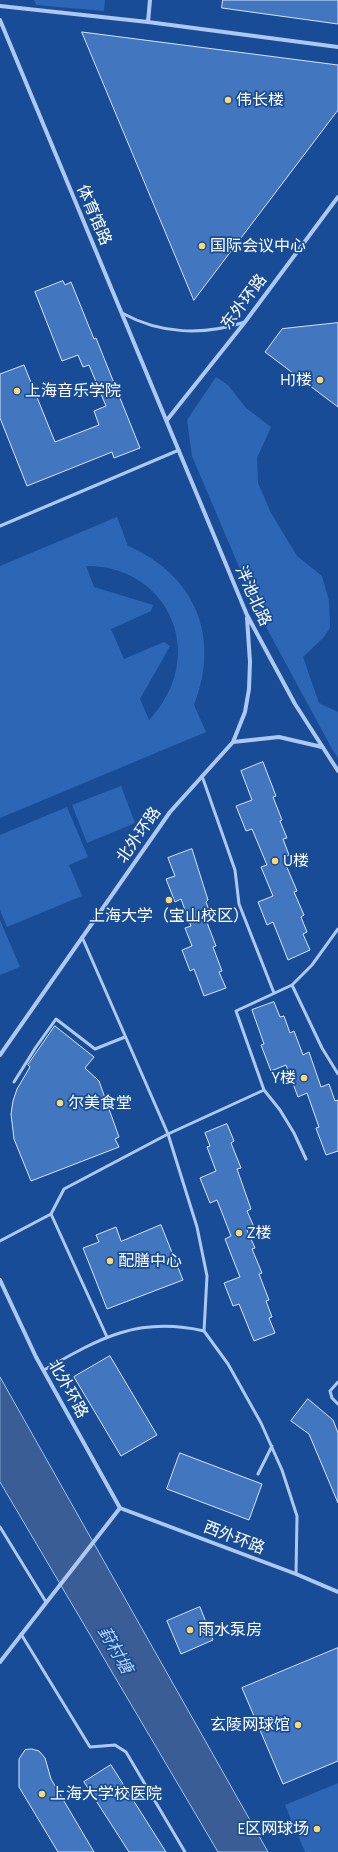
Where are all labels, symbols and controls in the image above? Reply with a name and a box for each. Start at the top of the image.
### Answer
place label: 伟长楼 [236,90,284,110]
marker: 伟长楼 [223,95,233,105]
street label: 体育馆路 [73,182,115,248]
place label: 国际会议中心 [210,236,306,256]
marker: 国际会议中心 [197,241,207,251]
street label: 东外环路 [217,271,271,333]
place label: HJ楼 [280,370,312,390]
marker: HJ楼 [315,375,325,385]
place label: 上海音乐学院 [25,381,121,401]
marker: 上海音乐学院 [12,386,22,396]
street label: 泮池北路 [231,563,275,629]
street label: 北外环路 [113,803,165,867]
place label: U楼 [283,851,309,871]
marker: U楼 [270,856,280,866]
marker: 上海大学（宝山校区） [164,895,174,905]
place label: 上海大学（宝山校区） [89,906,249,926]
place label: Y楼 [272,1068,296,1088]
marker: Y楼 [299,1073,309,1083]
place label: 尔美食堂 [68,1093,132,1113]
marker: 尔美食堂 [55,1098,65,1108]
place label: Z楼 [247,1223,271,1243]
marker: Z楼 [234,1228,244,1238]
place label: 配膳中心 [118,1251,182,1271]
marker: 配膳中心 [105,1256,115,1266]
street label: 北外环路 [44,1356,92,1422]
street label: 西外环路 [201,1518,267,1558]
place label: 雨水泵房 [198,1620,262,1640]
water label: 葑村塘 [93,1623,137,1677]
marker: 雨水泵房 [185,1625,195,1635]
place label: 玄陵网球馆 [210,1715,290,1735]
marker: 玄陵网球馆 [293,1720,303,1730]
place label: 上海大学校医院 [50,1784,162,1804]
marker: 上海大学校医院 [37,1789,47,1799]
place label: E区网球场 [237,1819,309,1839]
marker: E区网球场 [312,1824,322,1834]

